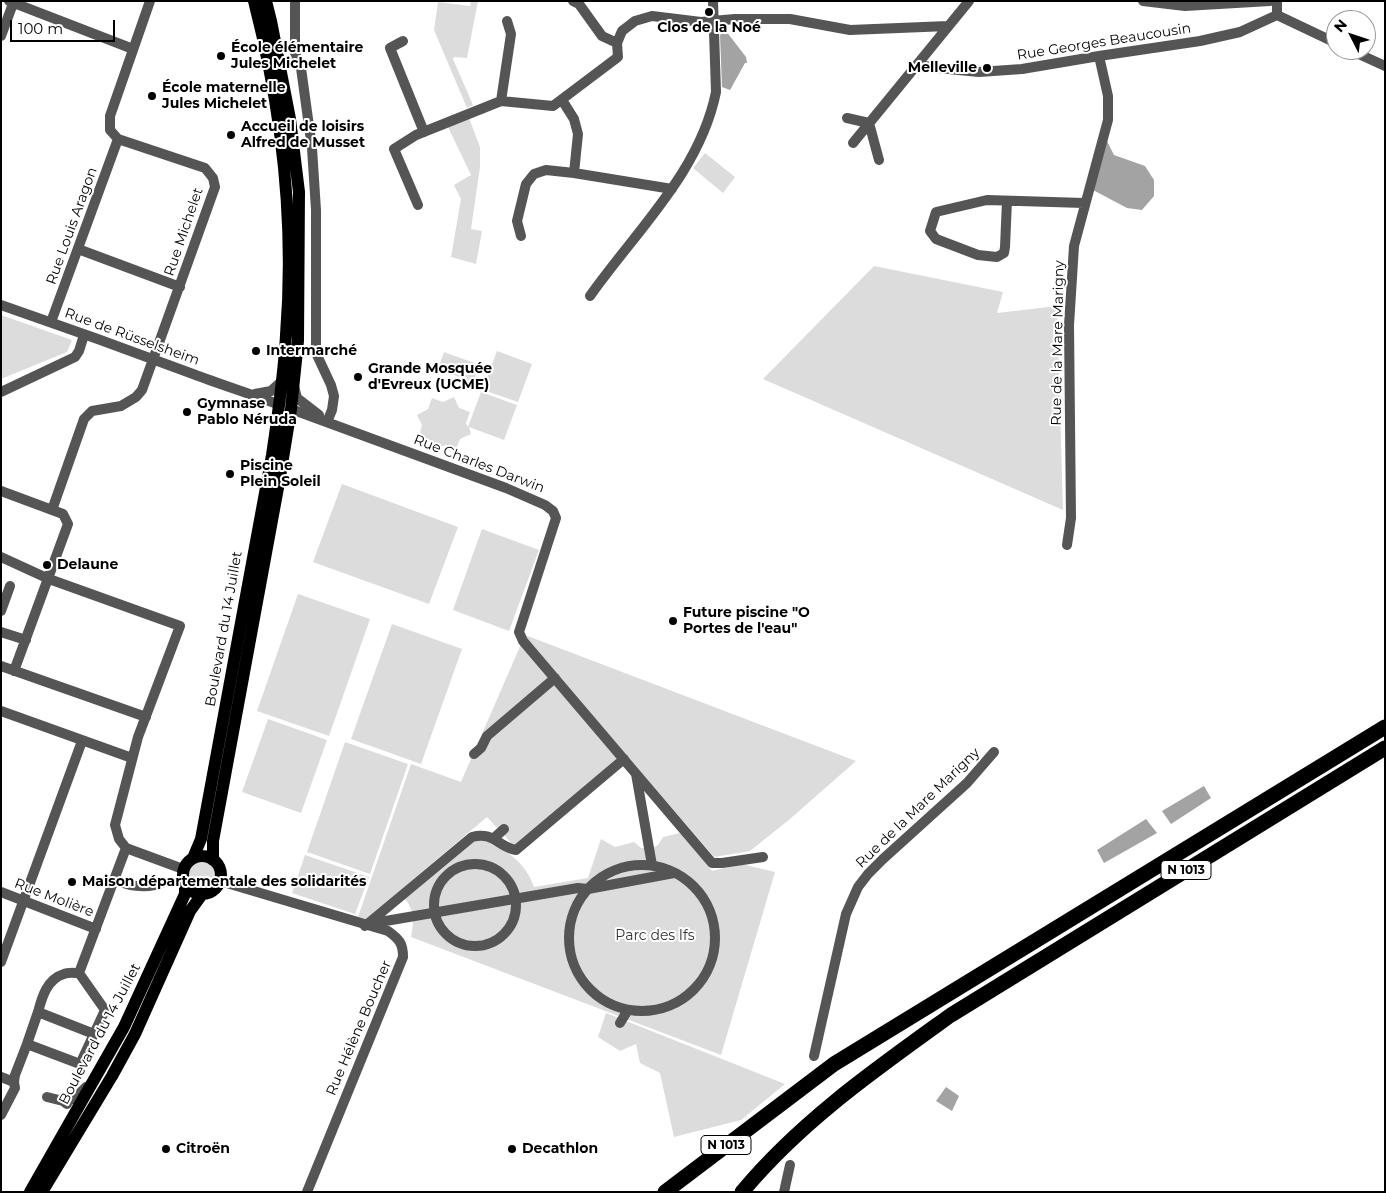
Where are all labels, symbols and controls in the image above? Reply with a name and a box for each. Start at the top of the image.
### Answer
marker: Clos de la Noé [703,6,715,18]
scale bar [12,10,118,42]
north arrow [1326,10,1376,60]
text: N [1330,16,1351,36]
text: 100 m [18,19,63,38]
place label: Clos de la Noé [657,20,761,36]
street label: Rue Georges Beaucousin [1016,20,1192,64]
place label: École élémentaire Jules Michelet [231,40,363,72]
marker: École élémentaire Jules Michelet [215,50,227,62]
place label: Melleville [908,60,977,76]
marker: Melleville [981,62,993,74]
place label: École maternelle Jules Michelet [162,80,286,112]
marker: École maternelle Jules Michelet [146,90,158,102]
place label: Accueil de loisirs Alfred de Musset [241,119,365,152]
marker: Accueil de loisirs Alfred de Musset [225,129,237,141]
street label: Rue Louis Aragon [43,165,101,287]
street label: Rue Michelet [161,186,207,278]
street label: Rue de la Mare Marigny [1048,260,1068,426]
street label: Rue de Rüsselsheim [62,305,202,369]
place label: Intermarché [266,343,357,359]
marker: Intermarché [250,345,262,357]
place label: Grande Mosquée d'Evreux (UCME) [368,361,492,394]
marker: Grande Mosquée d'Evreux (UCME) [352,371,364,383]
place label: Gymnase Pablo Néruda [197,396,297,428]
marker: Gymnase Pablo Néruda [181,406,193,418]
street label: Rue Charles Darwin [411,431,547,497]
place label: Piscine Plein Soleil [240,458,321,491]
marker: Piscine Plein Soleil [224,468,236,480]
street label: Boulevard du 14 Juillet [202,550,246,708]
place label: Delaune [57,557,118,573]
marker: Delaune [41,559,53,571]
place label: Future piscine "O Portes de l'eau" [683,605,810,638]
marker: Future piscine "O Portes de l'eau" [667,615,679,627]
street label: Rue de la Mare Marigny [853,745,983,871]
road number: N 1013 [1161,860,1211,880]
place label: Maison départementale des solidarités [82,874,366,890]
street label: Rue Molière [12,875,96,921]
marker: Maison départementale des solidarités [66,876,78,888]
park label: Parc des Ifs [615,928,695,944]
street label: Rue Hélène Boucher [323,958,395,1098]
street label: Boulevard du 14 Juillet [56,961,144,1107]
road number: N 1013 [701,1136,751,1154]
place label: Citroën [176,1141,230,1157]
place label: Decathlon [522,1141,598,1157]
marker: Citroën [160,1143,172,1155]
marker: Decathlon [506,1143,518,1155]

